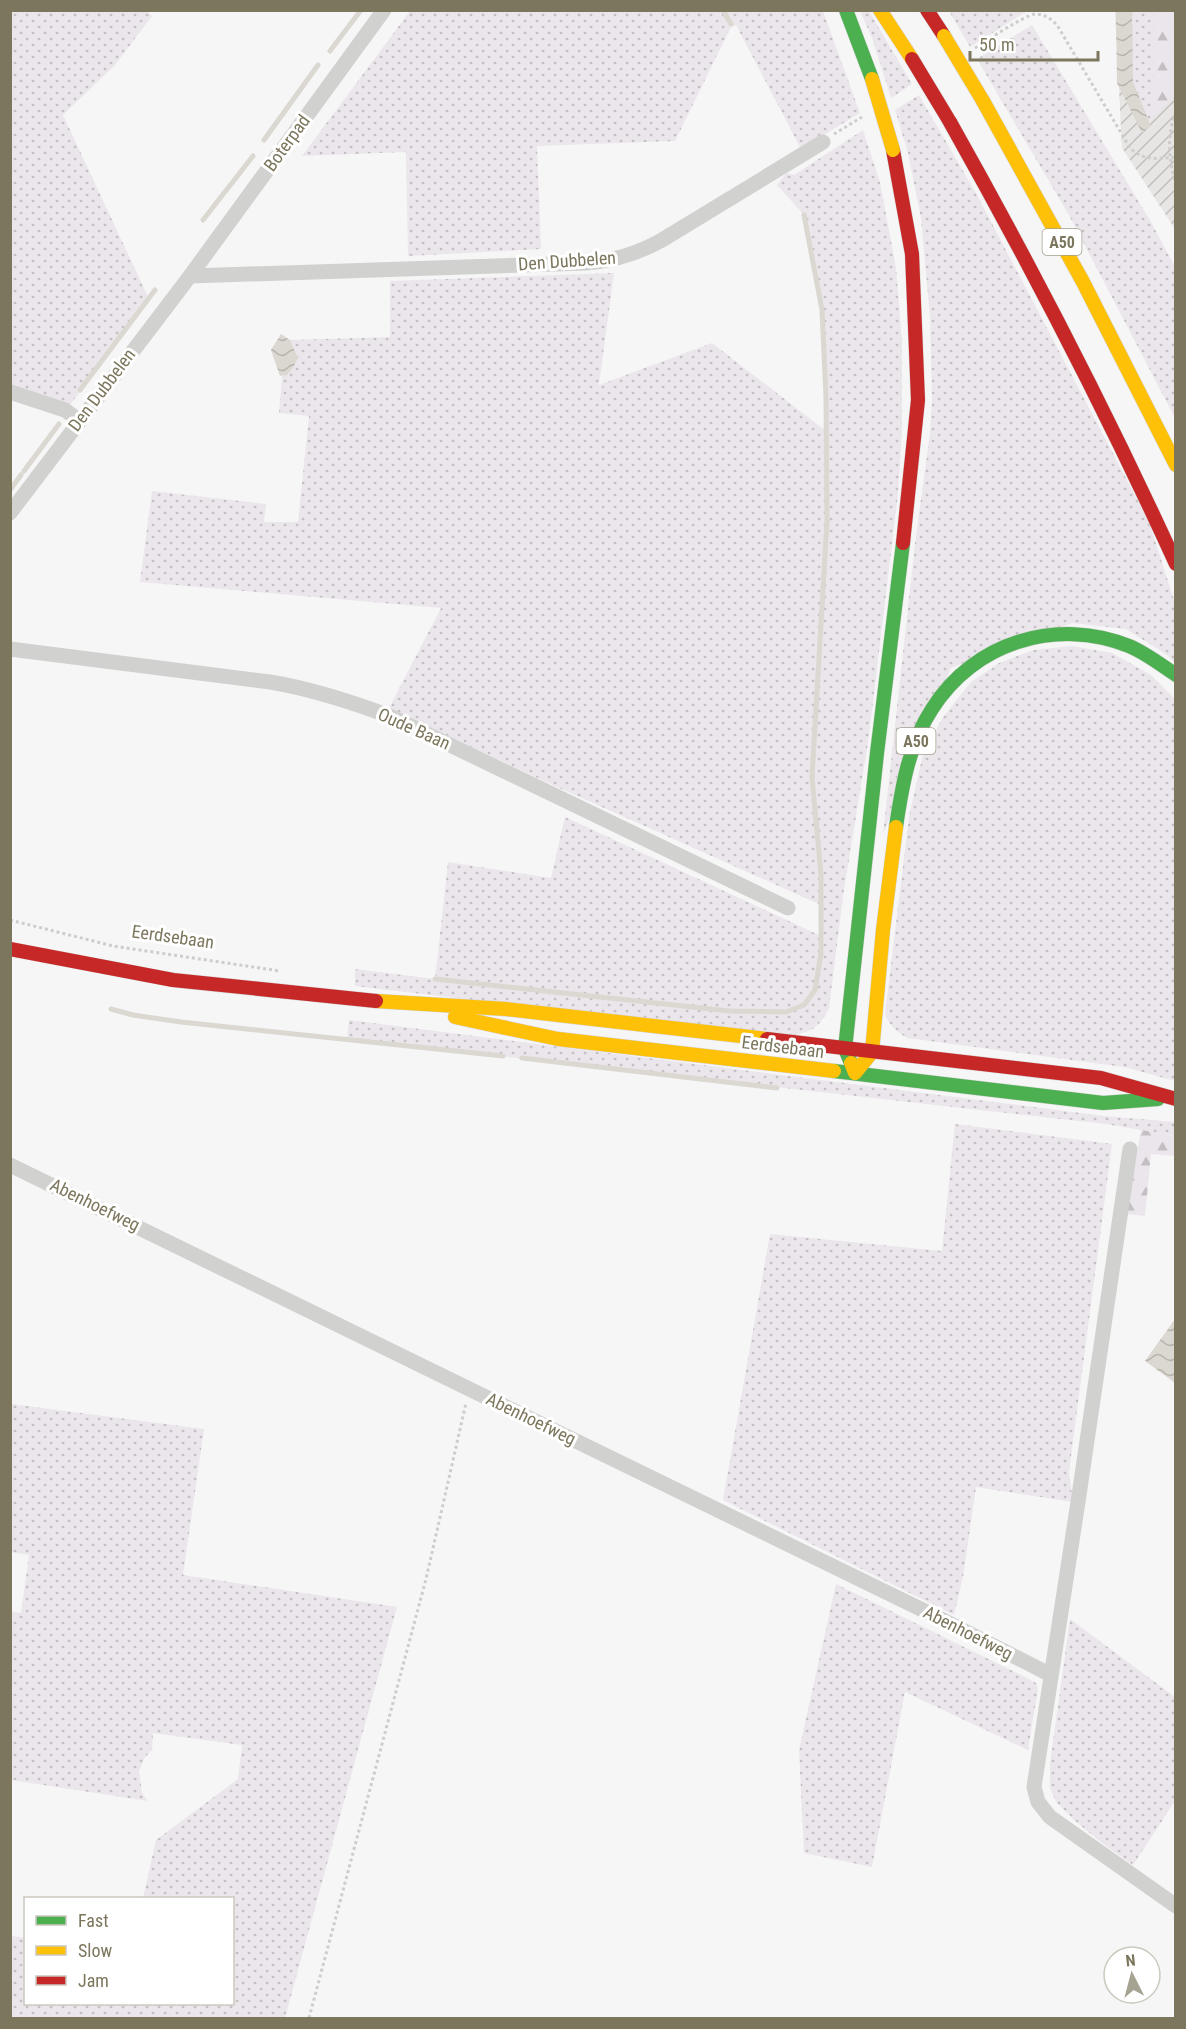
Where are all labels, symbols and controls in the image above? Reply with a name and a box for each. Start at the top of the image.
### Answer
scale bar [970,24,1098,62]
text: 50 m [979,34,1014,55]
street label: Boterpad [259,110,314,175]
road number: A50 [1042,229,1082,255]
street label: Den Dubbelen [517,247,617,274]
street label: Den Dubbelen [64,344,139,435]
street label: Oude Baan [375,703,454,754]
road number: A50 [896,728,936,754]
street label: Eerdsebaan [131,920,216,953]
street label: Eerdsebaan [741,1031,826,1062]
street label: Abenhoefweg [47,1174,144,1235]
street label: Abenhoefweg [483,1388,580,1449]
street label: Abenhoefweg [920,1601,1016,1664]
legend [24,1897,234,2005]
text: Fast [78,1910,109,1931]
text: Slow [78,1940,113,1961]
north arrow [1102,1945,1162,2005]
text: N [1125,1951,1136,1971]
text: Jam [78,1970,109,1991]

